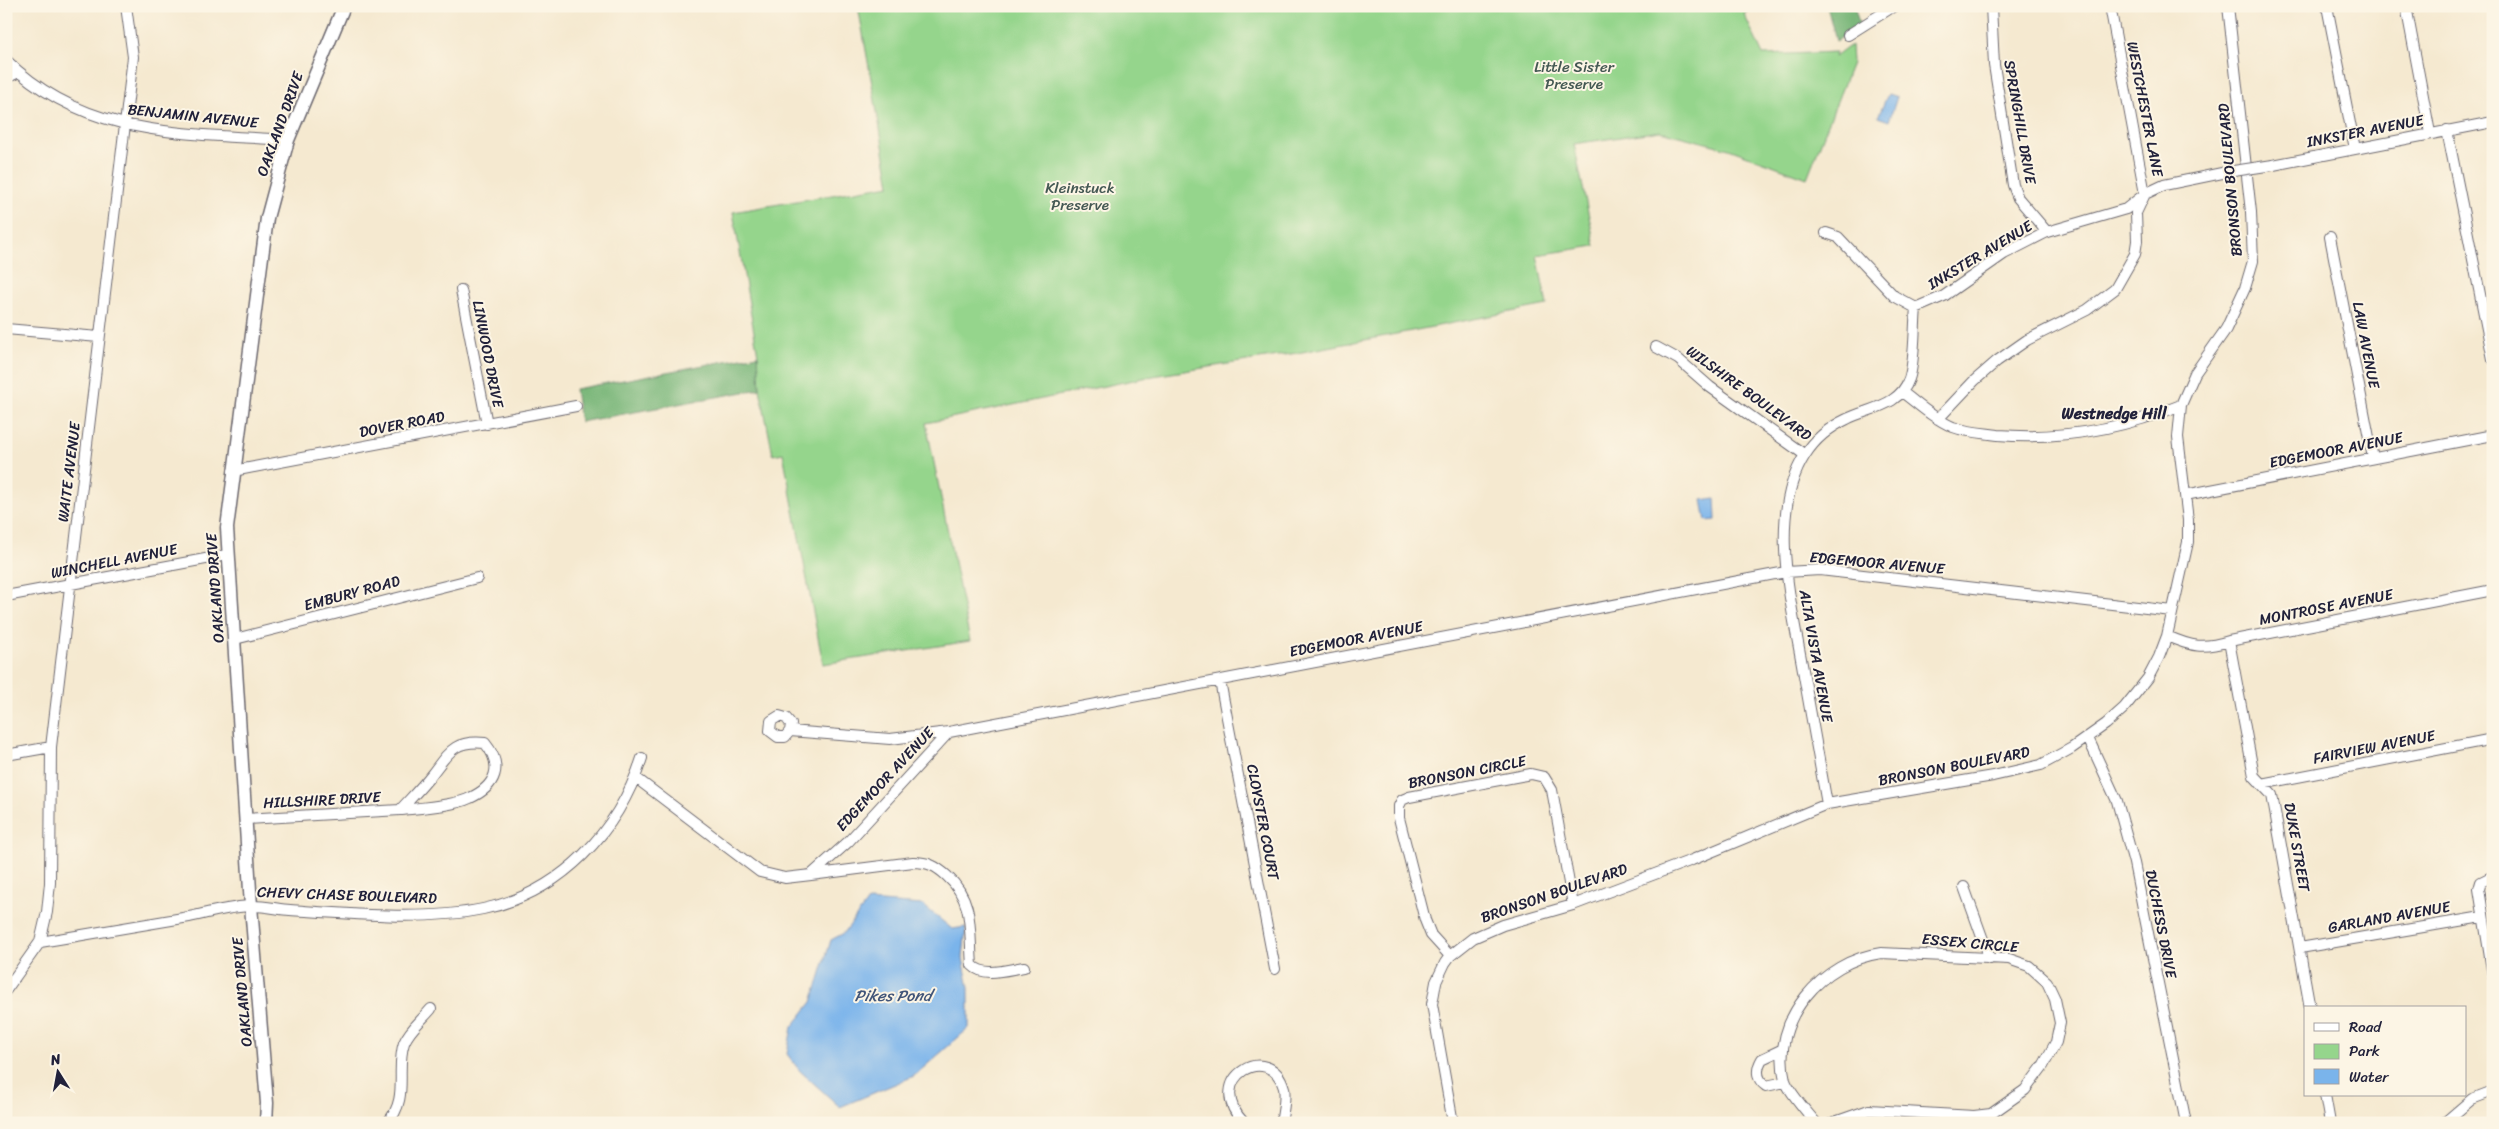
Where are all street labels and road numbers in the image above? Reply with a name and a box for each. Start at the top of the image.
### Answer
street label: WESTCHESTER LANE [2119,39,2171,181]
street label: SPRINGHILL DRIVE [1996,58,2044,188]
street label: OAKLAND DRIVE [249,66,312,180]
street label: BENJAMIN AVENUE [127,96,261,136]
street label: BRONSON BOULEVARD [2210,102,2250,258]
street label: INKSTER AVENUE [2303,107,2427,155]
street label: INKSTER AVENUE [1922,212,2039,297]
street label: LINWOOD DRIVE [465,298,511,412]
street label: LAW AVENUE [2345,299,2387,392]
street label: WILSHIRE BOULEVARD [1681,338,1817,448]
street label: DOVER ROAD [357,403,447,445]
street label: WAITE AVENUE [50,419,88,523]
street label: EDGEMOOR AVENUE [2267,424,2407,476]
street label: OAKLAND DRIVE [198,531,232,644]
street label: WINCHELL AVENUE [49,536,181,586]
street label: EDGEMOOR AVENUE [1808,544,1947,582]
street label: EMBURY ROAD [301,568,403,618]
street label: MONTROSE AVENUE [2257,581,2397,633]
street label: ALTA VISTA AVENUE [1791,587,1841,726]
street label: EDGEMOOR AVENUE [1287,613,1427,665]
street label: EDGEMOOR AVENUE [829,719,942,837]
street label: FAIRVIEW AVENUE [2311,722,2439,772]
street label: BRONSON BOULEVARD [1876,739,2032,793]
street label: BRONSON CIRCLE [1406,747,1530,796]
street label: CLOYSTER COURT [1239,762,1287,884]
street label: HILLSHIRE DRIVE [263,784,383,816]
street label: DUKE STREET [2276,801,2318,895]
street label: BRONSON BOULEVARD [1477,856,1631,930]
street label: DUCHESS DRIVE [2138,868,2185,982]
street label: CHEVY CHASE BOULEVARD [257,879,437,911]
street label: GARLAND AVENUE [2326,893,2454,941]
street label: ESSEX CIRCLE [1921,926,2021,960]
street label: OAKLAND DRIVE [224,935,260,1048]

